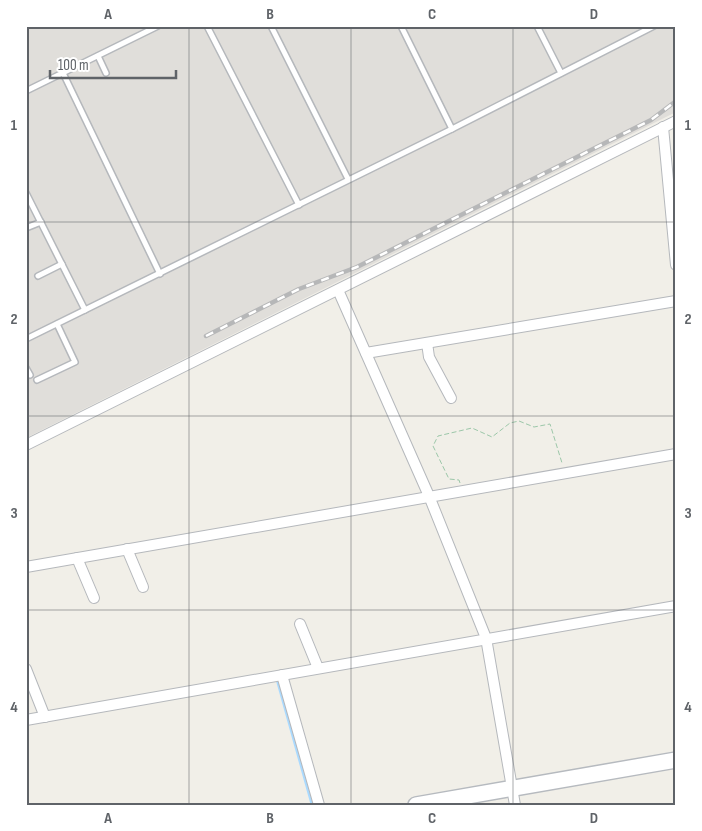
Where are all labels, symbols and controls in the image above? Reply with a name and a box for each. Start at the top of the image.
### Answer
text: A [103,5,112,24]
text: B [266,5,274,24]
text: C [428,5,436,24]
text: D [590,5,598,24]
scale bar [50,48,176,80]
text: 100 m [58,56,89,75]
text: 1 [11,116,18,135]
text: 1 [685,116,692,135]
text: 2 [10,310,18,329]
text: 2 [684,310,692,329]
text: 3 [10,504,18,523]
text: 3 [684,504,692,523]
text: 4 [10,698,18,717]
text: 4 [684,698,692,717]
text: A [103,809,112,828]
text: B [266,809,274,828]
text: C [428,809,436,828]
text: D [590,809,598,828]

